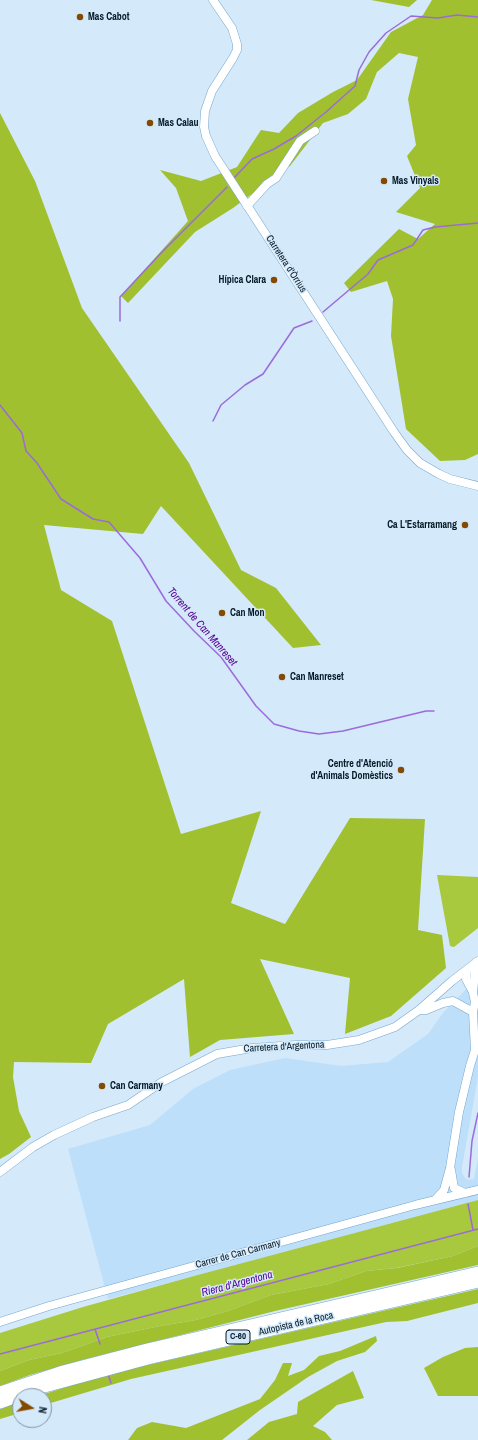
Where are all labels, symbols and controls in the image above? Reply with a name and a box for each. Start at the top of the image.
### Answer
place label: Mas Cabot [88,11,129,23]
marker: Mas Cabot [75,12,85,22]
place label: Mas Calau [158,117,199,129]
marker: Mas Calau [145,118,155,128]
place label: Mas Vinyals [392,175,439,187]
marker: Mas Vinyals [379,176,389,186]
street label: Carretera d'Òrrius [263,233,309,295]
place label: Hípica Clara [219,274,266,286]
marker: Hípica Clara [269,275,279,285]
place label: Ca L'Estarramang [387,519,457,531]
marker: Ca L'Estarramang [460,520,470,530]
water label: Torrent de Can Manreset [164,585,240,669]
place label: Can Mon [230,607,265,619]
marker: Can Mon [217,608,227,618]
place label: Can Manreset [290,671,344,683]
marker: Can Manreset [277,672,287,682]
place label: Centre d'Atenció d'Animals Domèstics [310,758,393,782]
marker: Centre d'Atenció d'Animals Domèstics [396,765,406,775]
street label: Carretera d'Argentona [243,1039,325,1055]
place label: Can Carmany [110,1080,163,1092]
marker: Can Carmany [97,1081,107,1091]
street label: Carrer de Can Carmany [194,1237,282,1271]
water label: Riera d'Argentona [200,1268,274,1300]
street label: Autopista de la Roca [258,1310,334,1338]
road number: C-60 [226,1330,250,1344]
north arrow [12,1388,52,1428]
text: N [35,1406,50,1415]

